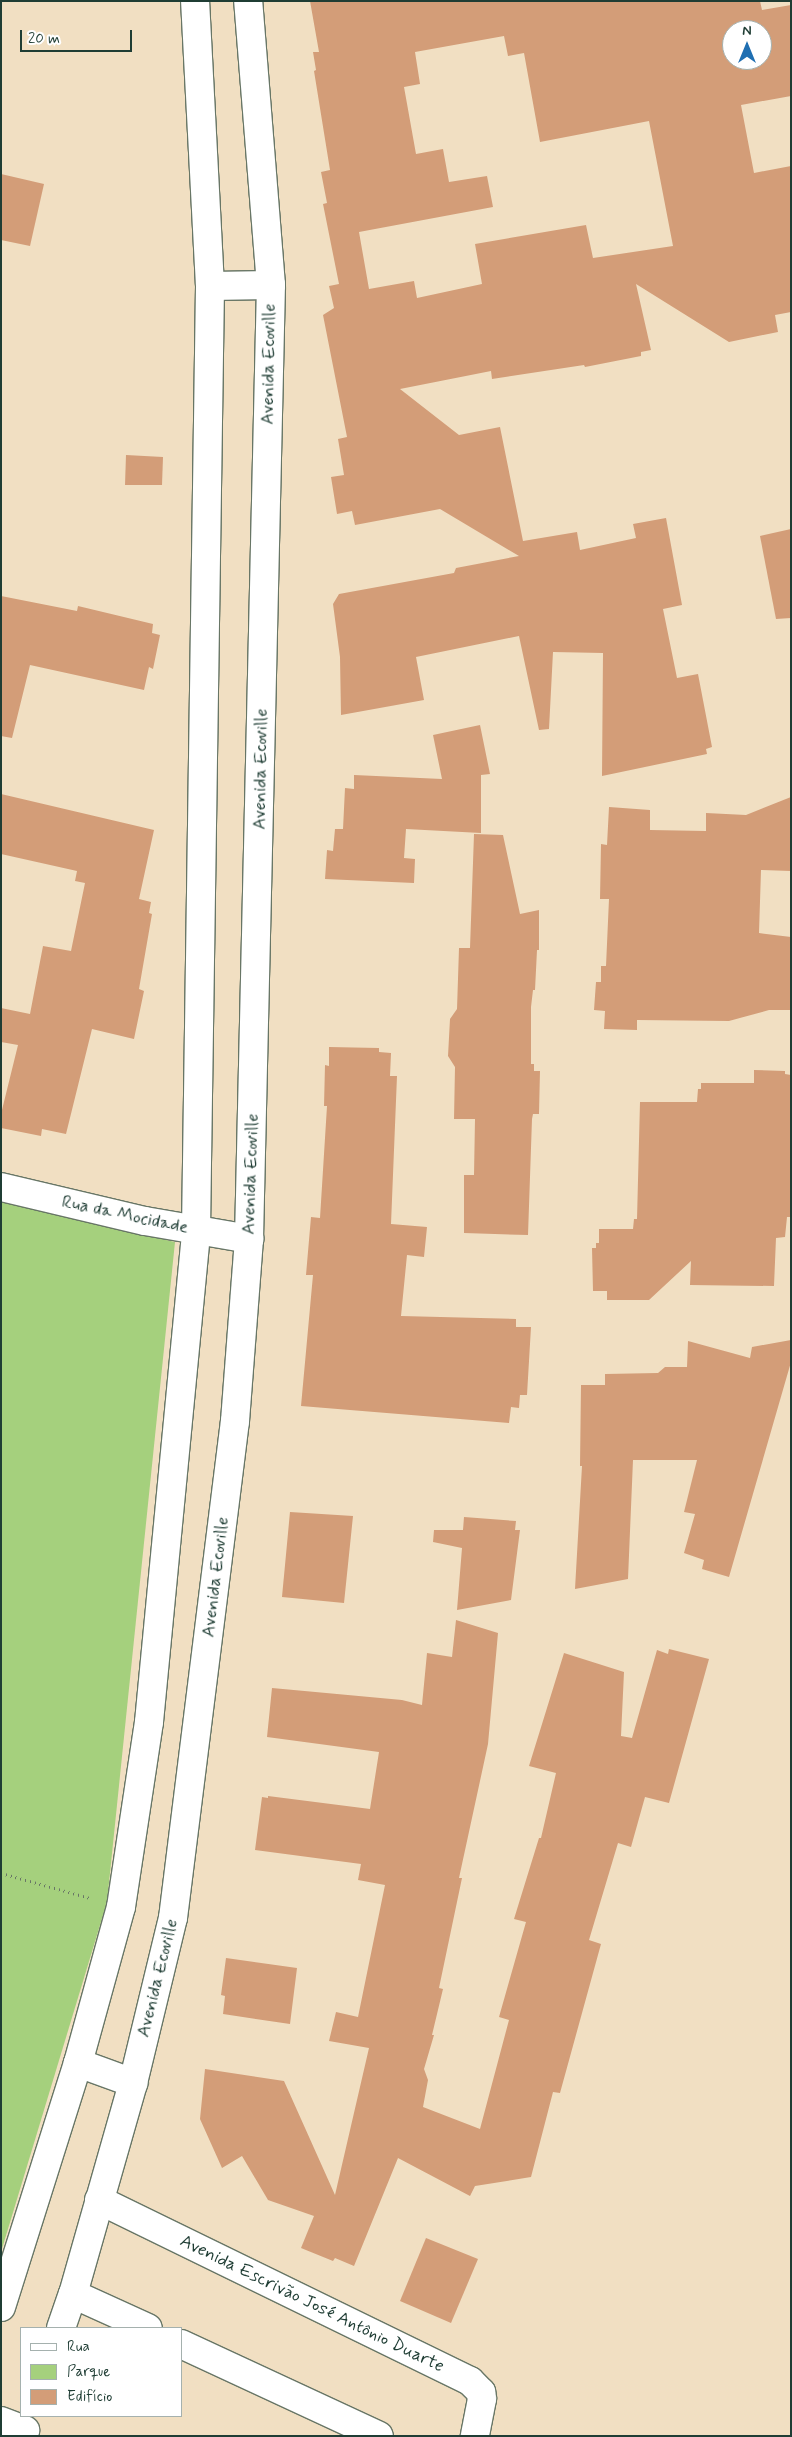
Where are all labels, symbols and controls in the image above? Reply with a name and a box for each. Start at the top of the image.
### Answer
scale bar [22,20,135,52]
north arrow [722,20,772,70]
text: N [742,22,752,40]
text: 20 m [28,29,60,49]
street label: Avenida Ecoville [257,304,281,424]
street label: Avenida Ecoville [249,709,273,829]
street label: Avenida Ecoville [238,1114,264,1234]
street label: Rua da Mocidade [61,1191,189,1239]
street label: Avenida Ecoville [198,1517,234,1637]
street label: Avenida Ecoville [133,1918,183,2038]
street label: Avenida Escrivão José Antônio Duarte [178,2231,446,2377]
legend [20,2327,182,2417]
text: Rua [67,2337,90,2357]
text: Parque [67,2362,110,2382]
text: Edifício [67,2387,112,2407]

